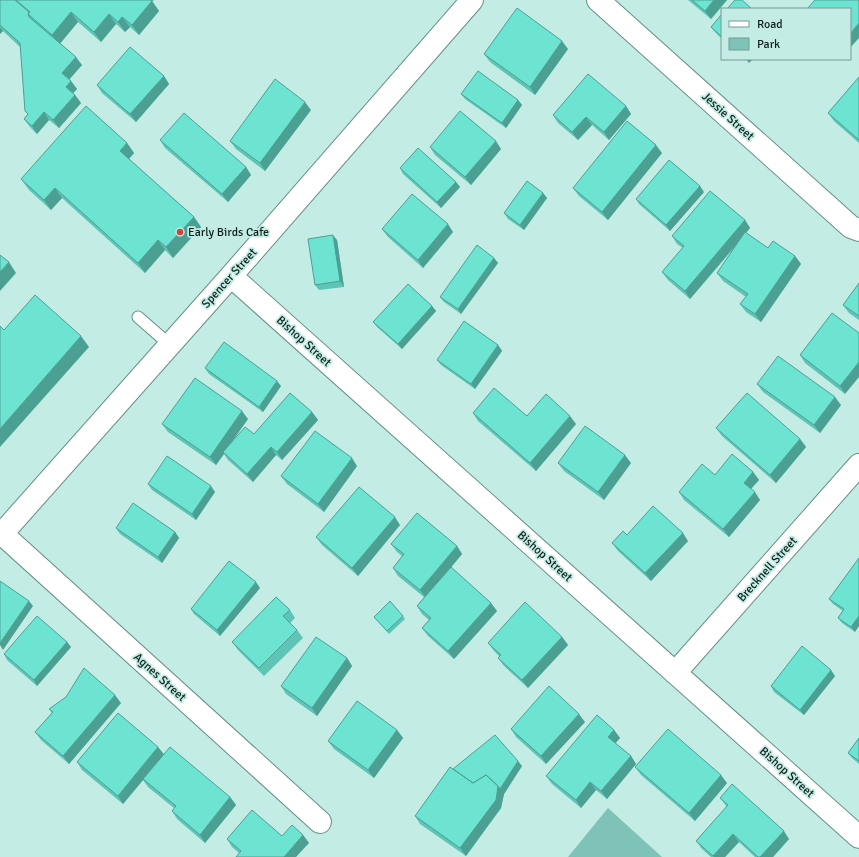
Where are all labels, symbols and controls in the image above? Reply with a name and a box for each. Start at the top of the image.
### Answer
legend [721,8,851,60]
text: Road [757,17,783,32]
text: Park [757,37,780,52]
street label: Jessie Street [698,89,757,144]
place label: Early Birds Cafe [188,225,269,240]
marker: Early Birds Cafe [175,227,185,237]
street label: Spencer Street [199,245,260,311]
street label: Bishop Street [273,313,334,370]
street label: Bishop Street [514,528,575,585]
street label: Brecknell Street [734,534,800,605]
street label: Agnes Street [130,650,189,705]
street label: Bishop Street [756,744,817,801]

